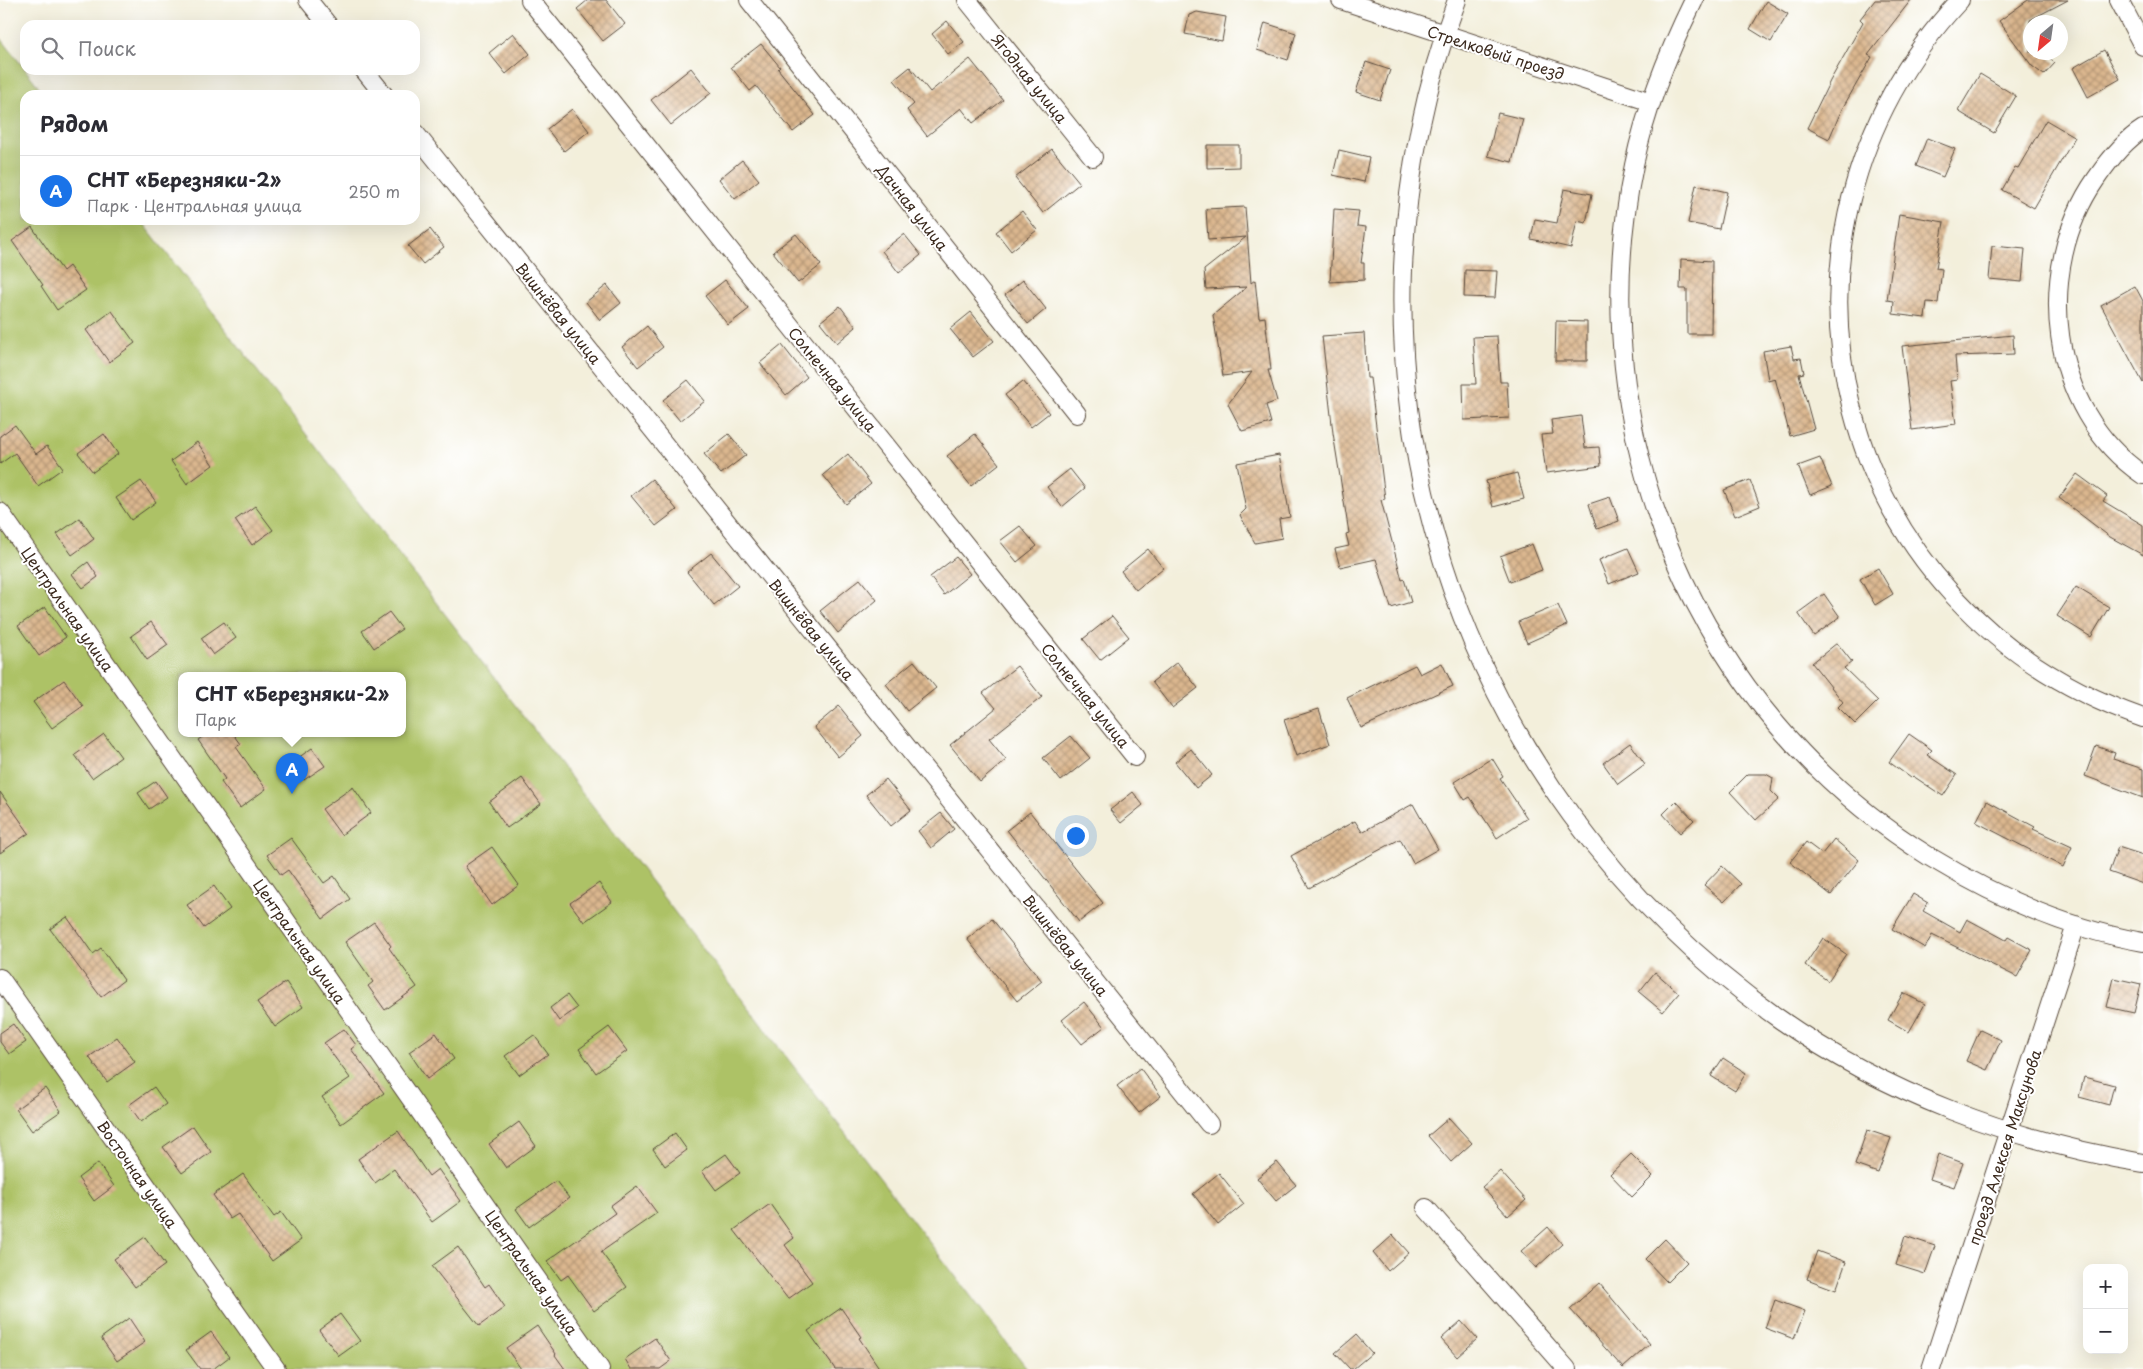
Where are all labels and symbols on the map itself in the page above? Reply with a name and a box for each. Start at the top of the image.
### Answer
north arrow [2023,15,2068,60]
street label: Стрелковый проезд [1424,19,1568,85]
street label: Ягодная улица [987,28,1074,128]
street label: Дачная улица [871,158,955,256]
street label: Вишнёвая улица [511,257,608,369]
street label: Солнечная улица [783,322,883,437]
street label: Центральная улица [16,542,120,677]
street label: Вишнёвая улица [764,573,861,685]
street label: Солнечная улица [1036,638,1136,753]
pin: A [276,753,308,794]
your location [1063,823,1089,849]
street label: Центральная улица [248,874,352,1009]
street label: Вишнёвая улица [1018,889,1115,1001]
street label: проезд Алексея Максунова [1961,1046,2047,1248]
street label: Восточная улица [92,1116,184,1233]
street label: Центральная улица [480,1205,584,1340]

